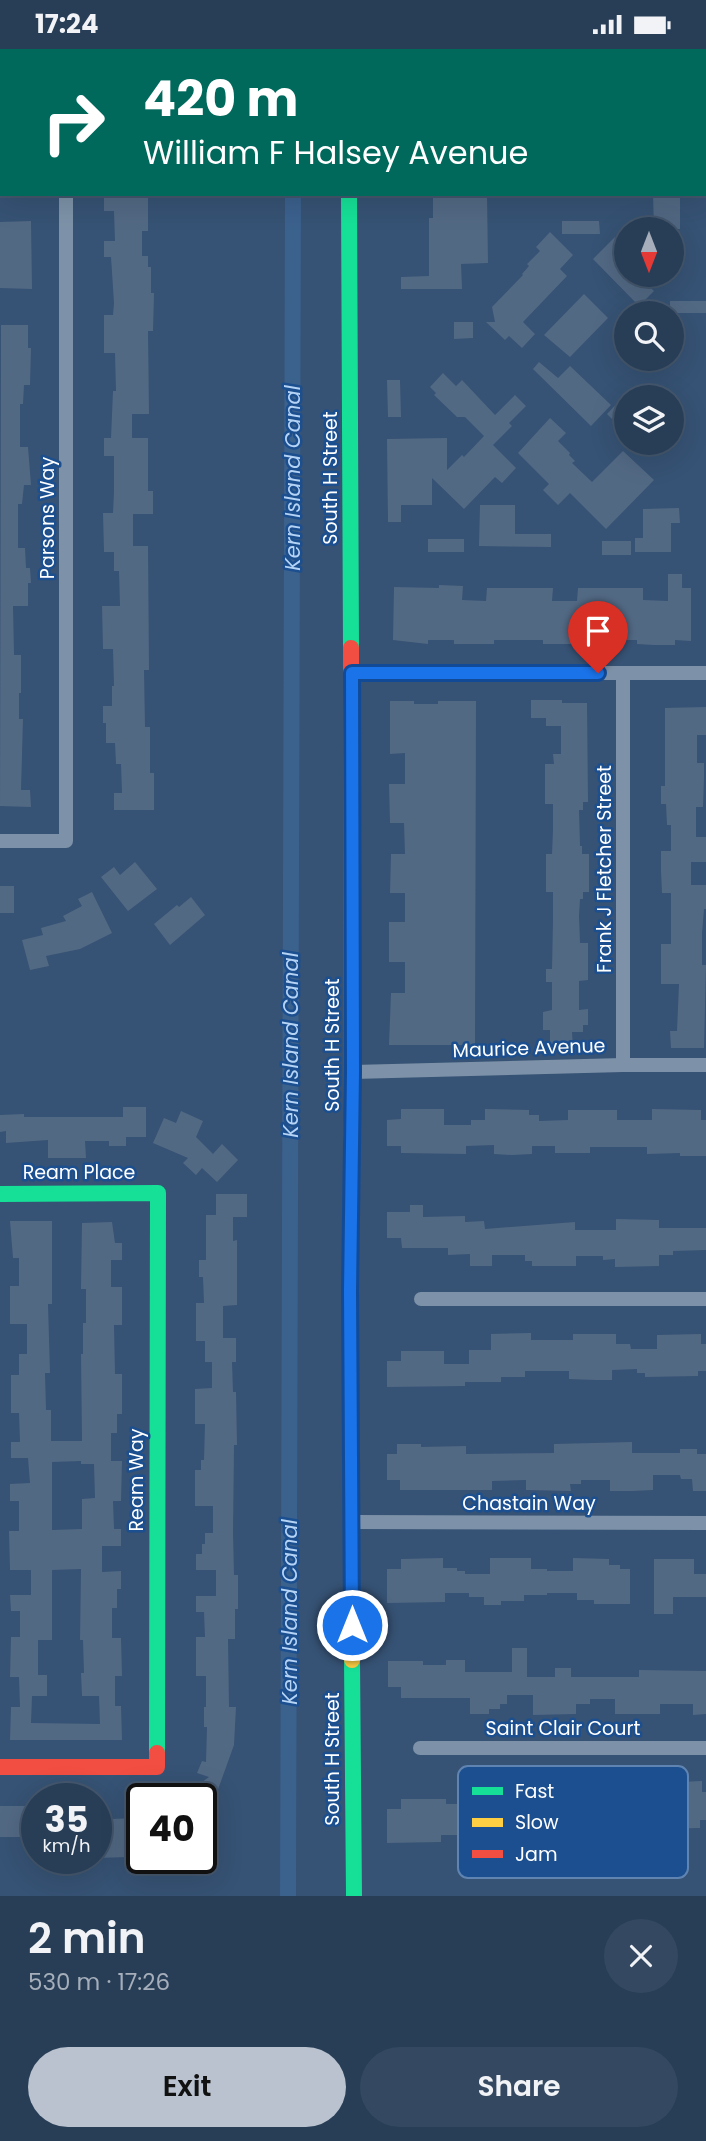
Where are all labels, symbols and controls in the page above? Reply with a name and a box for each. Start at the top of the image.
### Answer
text: 17:24 [35,6,99,42]
text: 420 m [143,65,298,133]
icon: right [28,77,119,168]
text: William F Halsey Avenue [143,130,528,175]
north arrow [614,217,684,287]
map controls [614,217,684,455]
button: search [614,301,684,371]
water label: Kern Island Canal [278,384,307,571]
button: layers [614,385,684,455]
street label: South H Street [317,411,344,545]
street label: Parsons Way [34,457,61,579]
pin [568,601,628,673]
icon: arrive [579,612,617,650]
street label: Frank J Fletcher Street [591,765,618,973]
water label: Kern Island Canal [276,951,305,1138]
street label: South H Street [319,978,346,1112]
street label: Maurice Avenue [452,1032,606,1064]
street label: Ream Place [23,1159,135,1186]
street label: Ream Way [123,1428,150,1531]
street label: Chastain Way [462,1490,596,1517]
water label: Kern Island Canal [275,1518,304,1705]
position arrow [315,1588,389,1662]
street label: South H Street [319,1692,346,1826]
street label: Saint Clair Court [486,1715,640,1742]
legend [458,1766,688,1878]
text: Fast [515,1778,554,1805]
speed limit sign: 40 [126,1783,217,1874]
text: 35 [45,1795,88,1844]
text: Slow [515,1809,559,1836]
text: km/h [43,1833,90,1858]
text: Jam [515,1841,557,1868]
text: 2 min [28,1909,146,1968]
button: close [604,1919,678,1993]
text: 530 m · 17:26 [28,1966,170,1998]
button: Exit [28,2047,346,2127]
button: Share [360,2047,678,2127]

